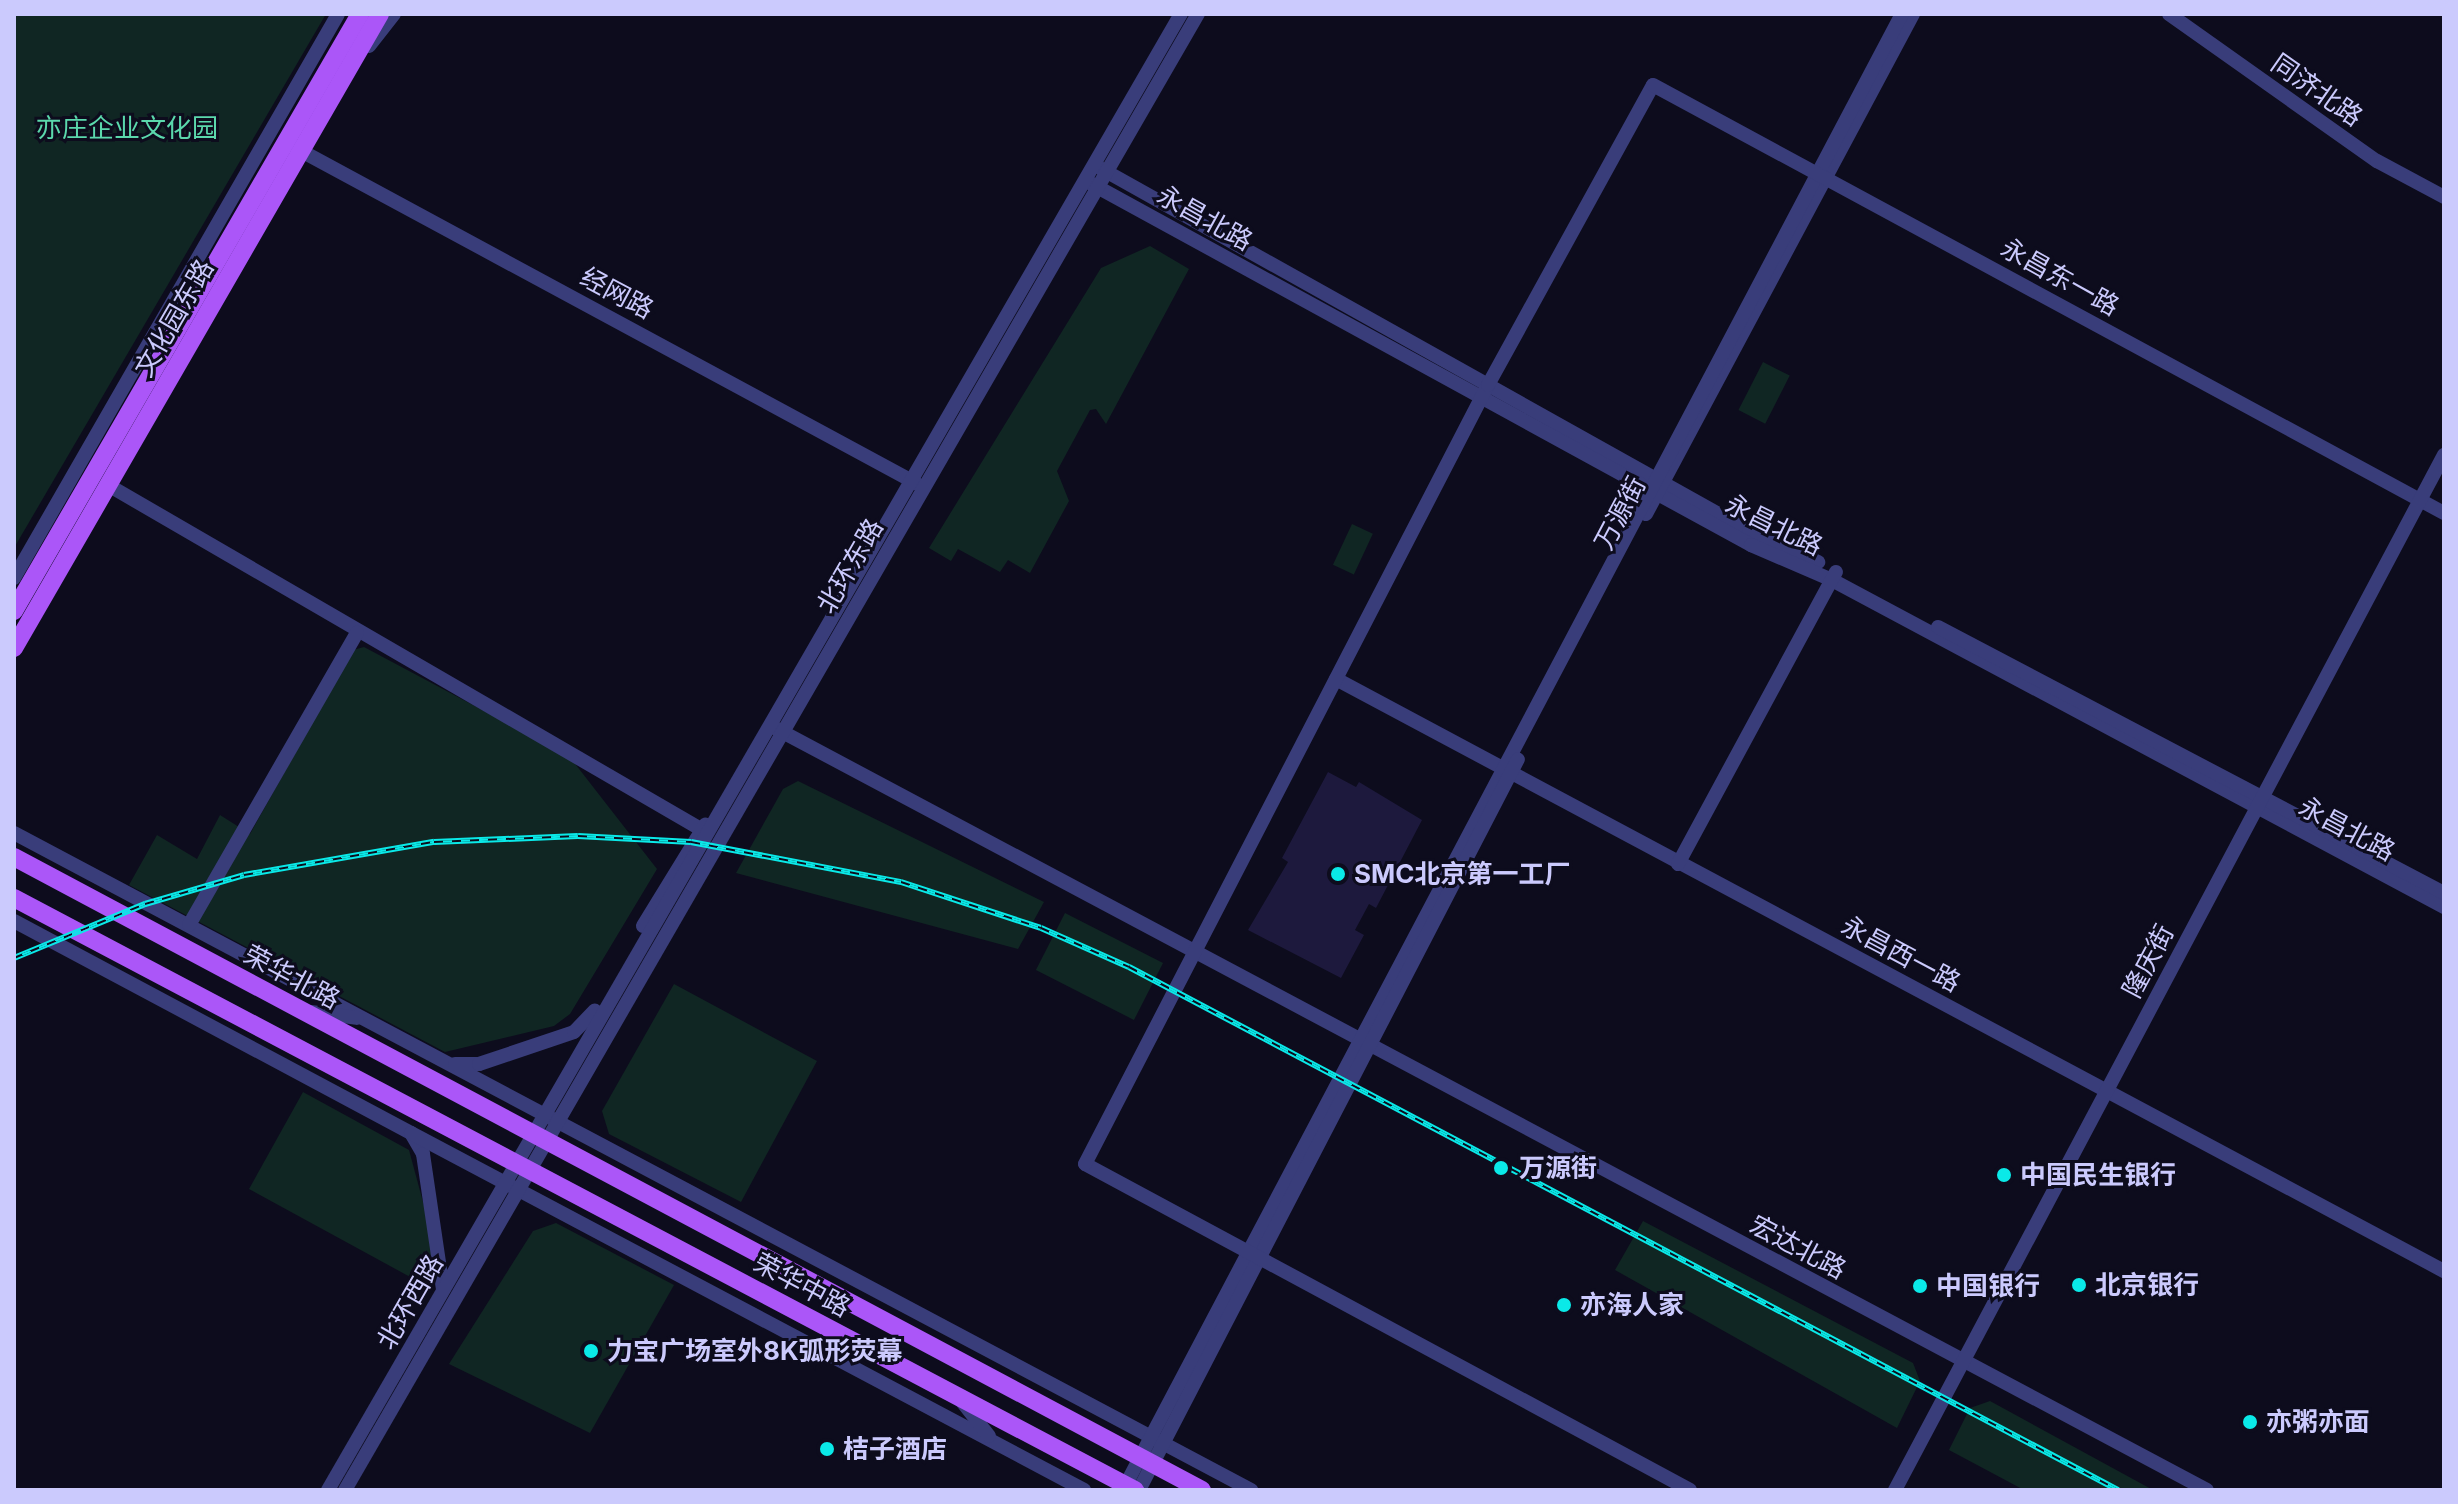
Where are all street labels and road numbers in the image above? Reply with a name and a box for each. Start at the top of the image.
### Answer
street label: 同济北路 [2265,47,2369,133]
street label: 永昌北路 [1152,179,1258,257]
street label: 永昌东一路 [1996,232,2124,322]
street label: 文化园东路 [128,254,220,382]
street label: 经网路 [575,261,659,325]
street label: 万源街 [1588,471,1652,555]
street label: 永昌北路 [1720,488,1828,562]
street label: 北环东路 [810,513,890,619]
street label: 永昌北路 [2294,791,2400,867]
street label: 永昌西一路 [1836,910,1966,998]
street label: 隆庆街 [2116,919,2180,1003]
street label: 荣华北路 [239,939,345,1015]
street label: 宏达北路 [1745,1209,1851,1285]
street label: 荣华中路 [749,1247,855,1323]
street label: 北环西路 [370,1249,450,1355]

